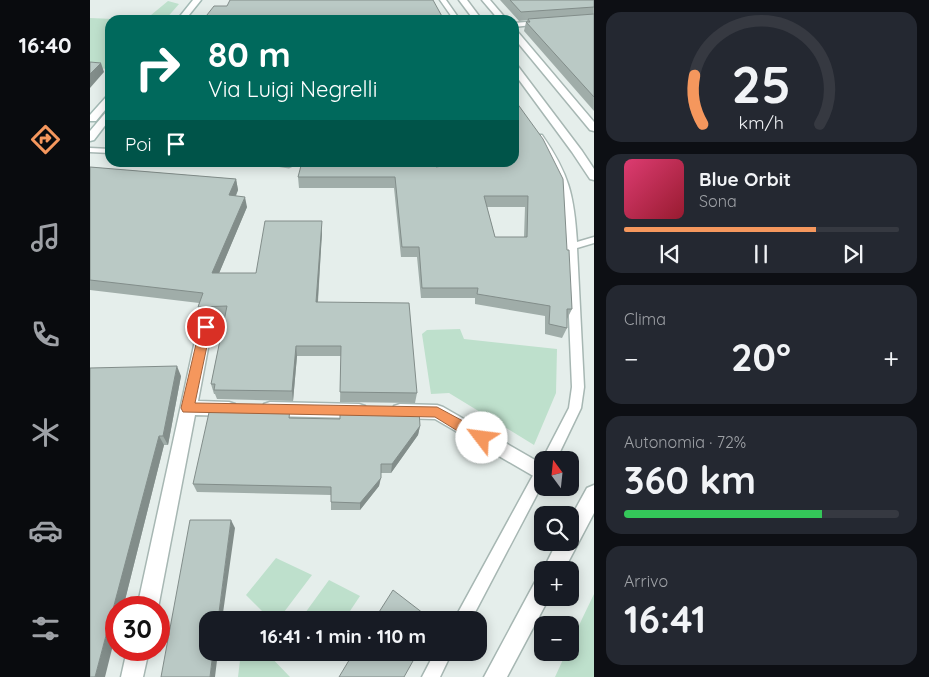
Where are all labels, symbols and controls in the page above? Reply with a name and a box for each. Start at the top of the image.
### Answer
text: 16:40 [18,31,72,59]
text: 80 m [208,32,291,76]
icon: right [125,35,190,100]
text: 25 [732,51,791,116]
text: Via Luigi Negrelli [208,75,377,103]
text: km/h [739,111,784,133]
icon: directions [28,122,63,157]
icon: arrive [162,130,190,158]
text: Poi [125,132,152,156]
text: Blue Orbit [699,167,791,191]
text: Sona [699,191,737,211]
icon: music [28,220,63,255]
icon: previous [656,240,684,268]
icon: pause [747,240,775,268]
icon: next [839,240,867,268]
pin [185,306,227,348]
text: Clima [624,309,666,329]
icon: arrive [192,313,220,341]
icon: phone [28,317,63,352]
text: 20° [731,333,791,381]
text: − [624,341,639,376]
text: + [883,341,899,376]
position arrow [455,411,507,463]
icon: climate [28,415,63,450]
text: Autonomia · 72% [624,432,746,452]
north arrow [534,451,579,496]
map controls [534,451,579,661]
text: 360 km [624,456,756,504]
button: search [534,506,579,551]
icon: car [28,513,63,548]
button: + [534,561,579,606]
text: Arrivo [624,571,668,591]
text: 16:41 [624,595,706,643]
speed limit sign: 30 [105,596,170,661]
icon: filters [28,611,63,646]
button: − [534,616,579,661]
text: 16:41 · 1 min · 110 m [260,624,426,648]

